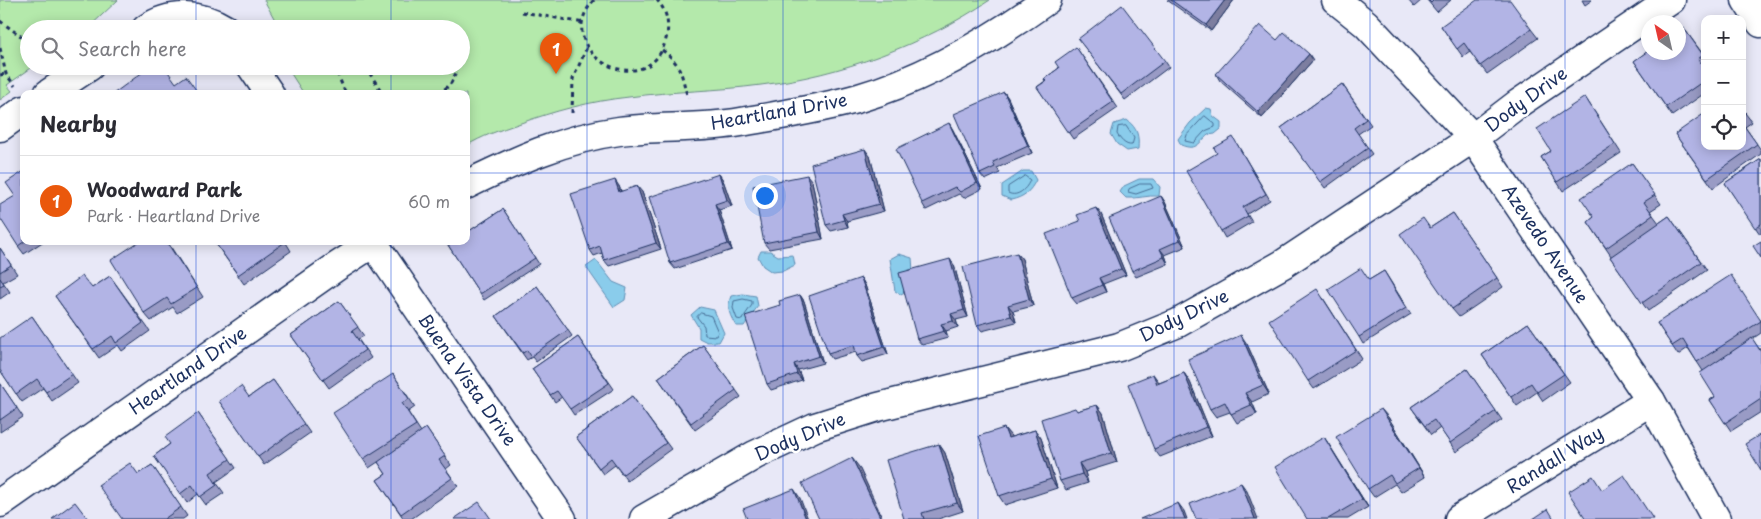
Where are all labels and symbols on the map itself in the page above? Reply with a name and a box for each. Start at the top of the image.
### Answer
north arrow [1641,15,1686,60]
pin: 1 [540,33,572,74]
street label: Dody Drive [1478,59,1572,138]
street label: Heartland Drive [708,85,849,136]
street label: Azevedo Avenue [1496,178,1596,308]
your location [752,183,778,209]
street label: Dody Drive [1134,281,1233,348]
street label: Buena Vista Drive [412,307,524,451]
street label: Heartland Drive [123,319,252,421]
street label: Dody Drive [750,404,849,467]
street label: Randall Way [1500,418,1608,499]

